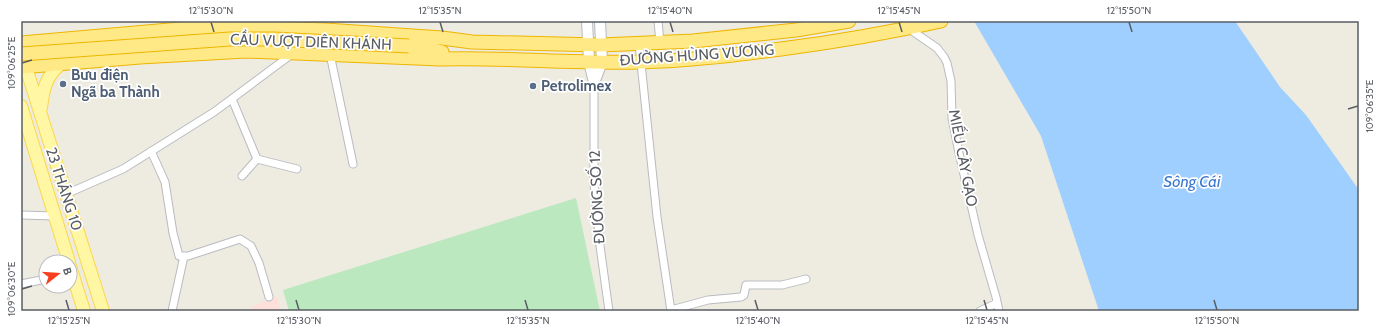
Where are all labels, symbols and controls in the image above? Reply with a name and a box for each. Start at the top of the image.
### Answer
text: 12°15'30"N [189,4,233,17]
text: 12°15'35"N [419,4,461,17]
text: 12°15'40"N [648,4,692,17]
text: 12°15'45"N [877,4,921,17]
text: 12°15'50"N [1107,4,1151,17]
street label: CẦU VƯỢT DIÊN KHÁNH [230,28,392,54]
text: 109°06'25"E [5,36,18,89]
street label: ĐƯỜNG HÙNG VƯƠNG [619,40,775,69]
place label: Bưu điện Ngã ba Thành [71,66,160,101]
place label: Petrolimex [541,77,612,95]
marker: Bưu điện Ngã ba Thành [58,79,68,89]
text: 109°06'35"E [1363,79,1376,132]
marker: Petrolimex [528,81,538,91]
street label: MIẾU CÂY GẠO [945,107,984,208]
street label: 23 THÁNG 10 [42,145,87,233]
street label: ĐƯỜNG SỐ 12 [583,150,608,244]
water label: Sông Cái [1164,172,1221,191]
north arrow [38,254,78,294]
text: 109°06'30"E [5,261,18,316]
text: B [60,266,75,277]
text: 12°15'25"N [48,314,90,327]
text: 12°15'30"N [277,314,321,327]
text: 12°15'35"N [507,314,549,327]
text: 12°15'40"N [736,314,780,327]
text: 12°15'45"N [965,314,1009,327]
text: 12°15'50"N [1195,314,1239,327]

